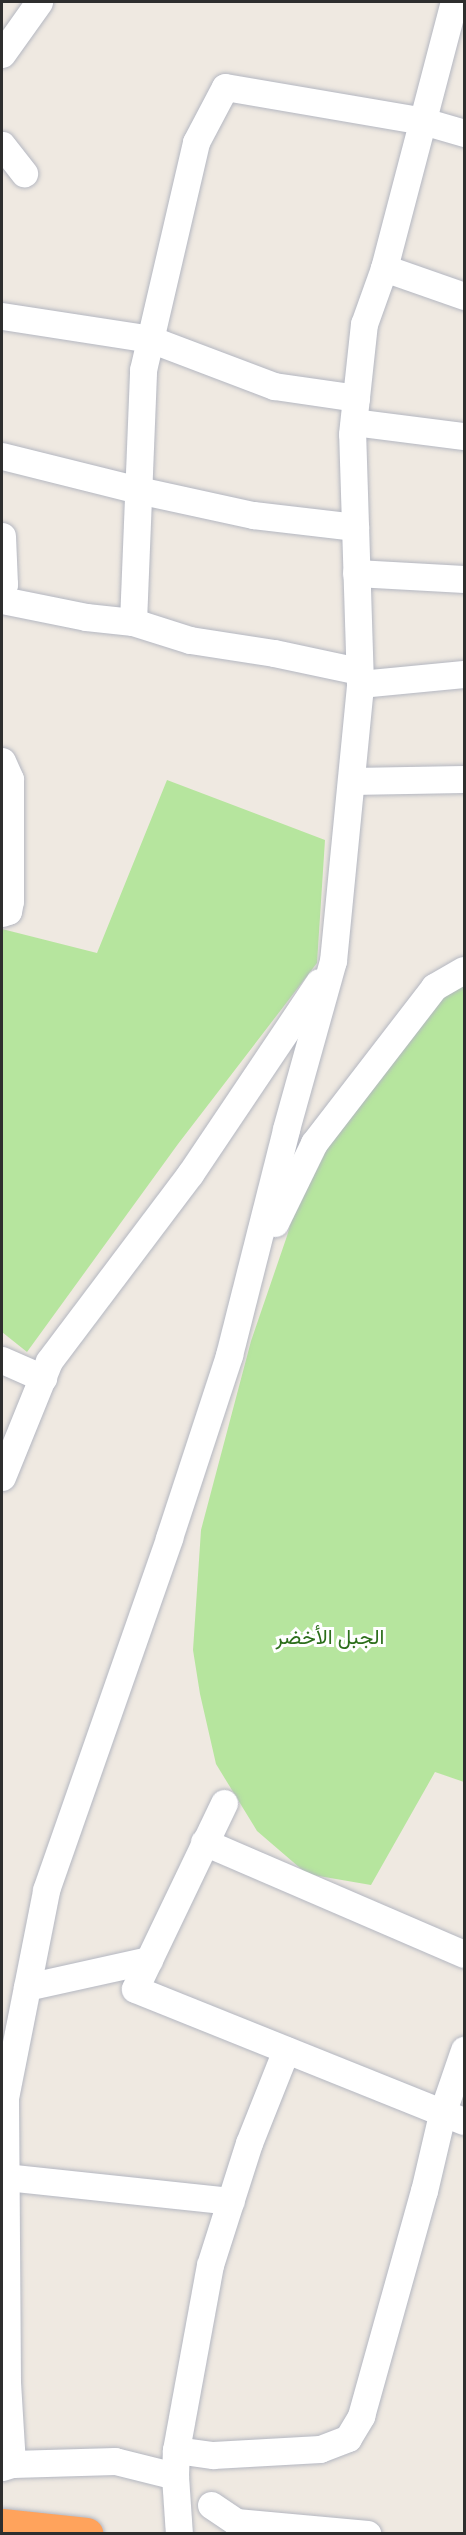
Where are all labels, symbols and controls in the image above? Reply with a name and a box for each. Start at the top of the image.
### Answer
park label: الجبل الأخضر [276,1623,384,1649]

